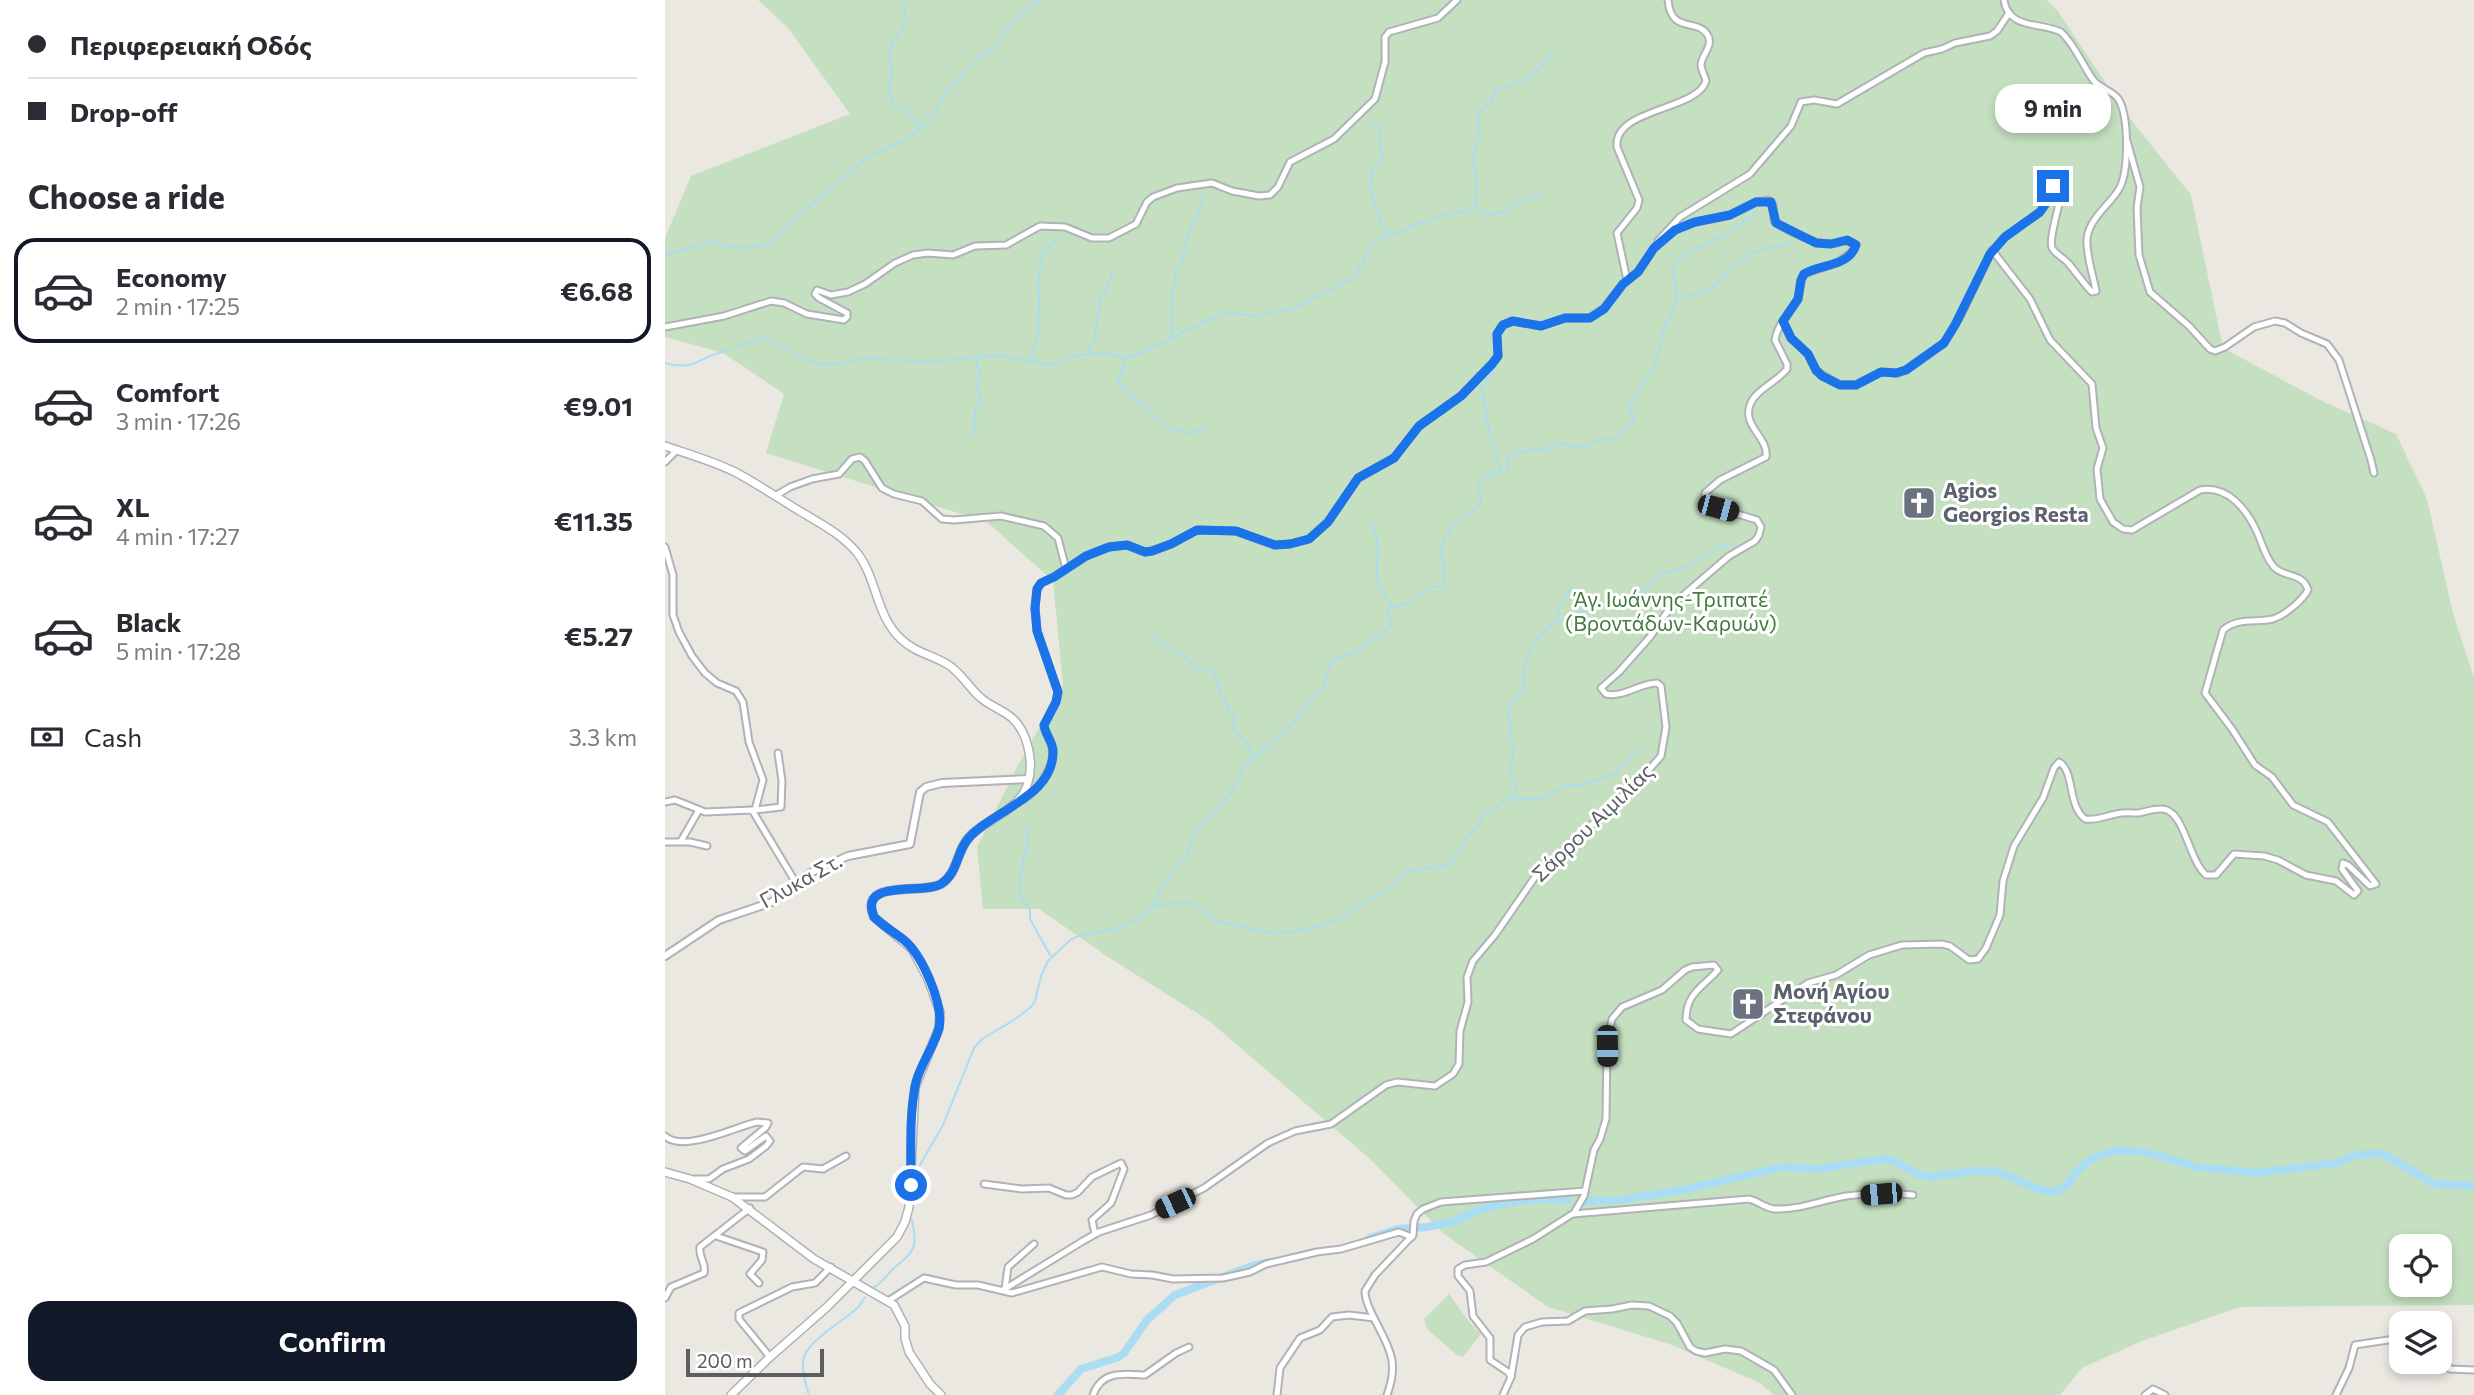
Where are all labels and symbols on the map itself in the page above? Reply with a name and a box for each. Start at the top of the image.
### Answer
callout: 9 min [1995,85,2111,134]
route end [2037,170,2069,202]
place label: Agios Georgios Resta [1943,477,2089,526]
church icon: Agios Georgios Resta [1900,484,1938,522]
car [1695,492,1742,524]
park label: Άγ. Ιωάννης-Τριπατέ (Βροντάδων-Καρυών) [1565,586,1777,635]
street label: Σάρρου Αιμιλίας [1526,758,1658,886]
street label: Γλυκα Στ. [755,847,846,913]
place label: Μονή Αγίου Στεφάνου [1773,978,1889,1027]
church icon: Μονή Αγίου Στεφάνου [1729,985,1767,1023]
car [1597,1025,1618,1067]
route start [895,1169,927,1201]
car [1860,1182,1903,1206]
car [1152,1185,1199,1221]
scale bar [686,1346,824,1378]

